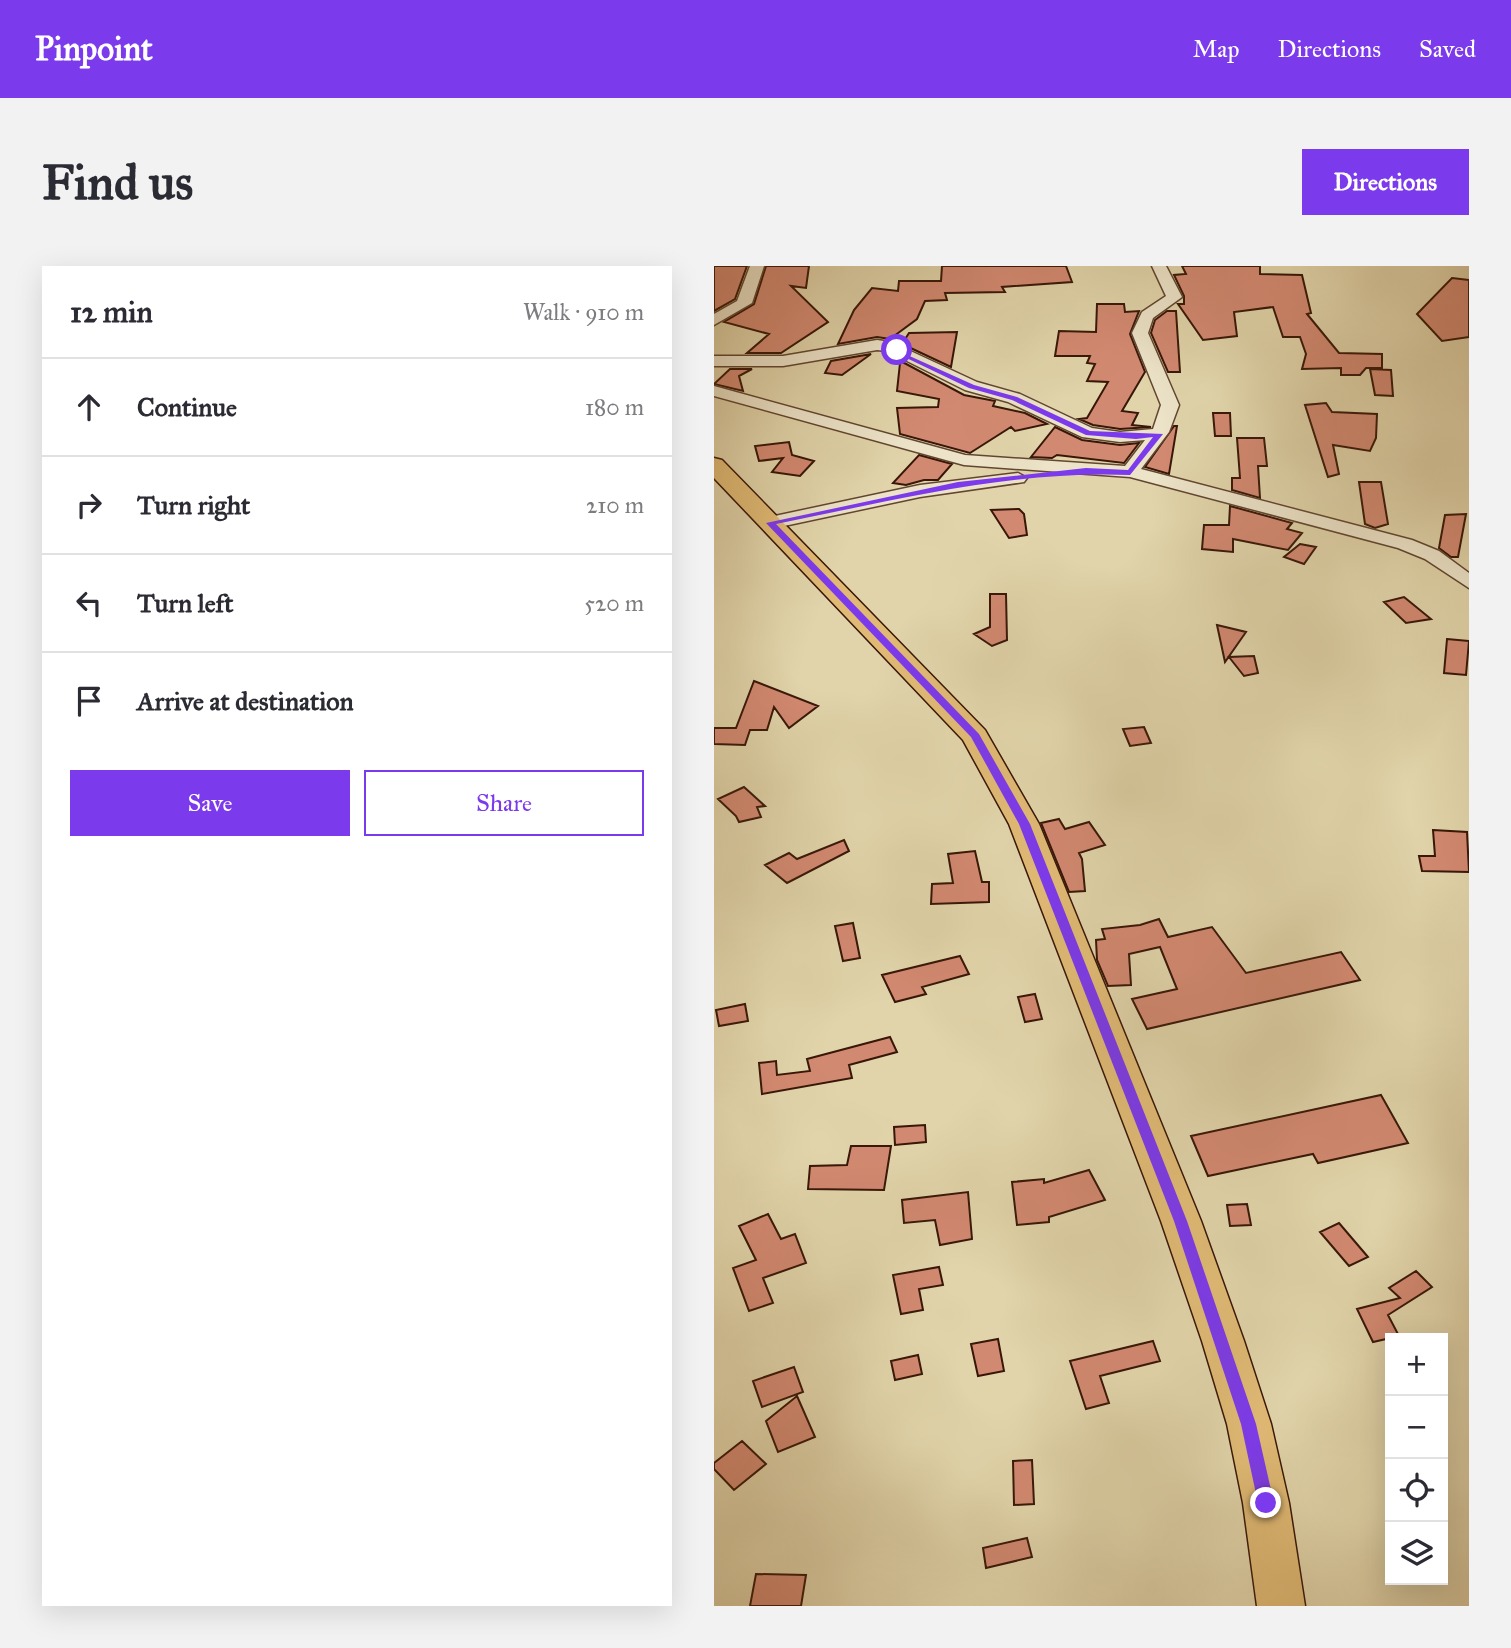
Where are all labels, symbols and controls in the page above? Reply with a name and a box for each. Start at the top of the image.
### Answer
text: Pinpoint [35,29,153,69]
text: Map [1193,34,1240,64]
text: Directions [1278,34,1381,64]
text: Saved [1419,34,1476,64]
button: Directions [1302,149,1469,215]
text: Find us [42,153,193,212]
text: 12 min [70,294,153,330]
text: Walk · 910 m [523,298,644,326]
route start [881,334,912,365]
icon: ahead [70,388,108,426]
text: Continue [137,391,237,423]
text: 180 m [585,393,644,421]
icon: right [70,486,108,524]
text: Turn right [137,489,250,521]
text: 210 m [586,491,644,519]
icon: left [70,584,108,622]
text: Turn left [137,587,233,619]
text: 520 m [584,589,644,617]
icon: arrive [70,682,108,720]
text: Arrive at destination [137,685,354,717]
button: Save [70,770,350,836]
button: Share [364,770,644,836]
map controls [1385,1333,1448,1585]
button: + [1385,1333,1448,1396]
button: − [1385,1396,1448,1459]
button: locate [1385,1459,1448,1522]
route end [1250,1487,1281,1518]
button: layers [1385,1522,1448,1585]

